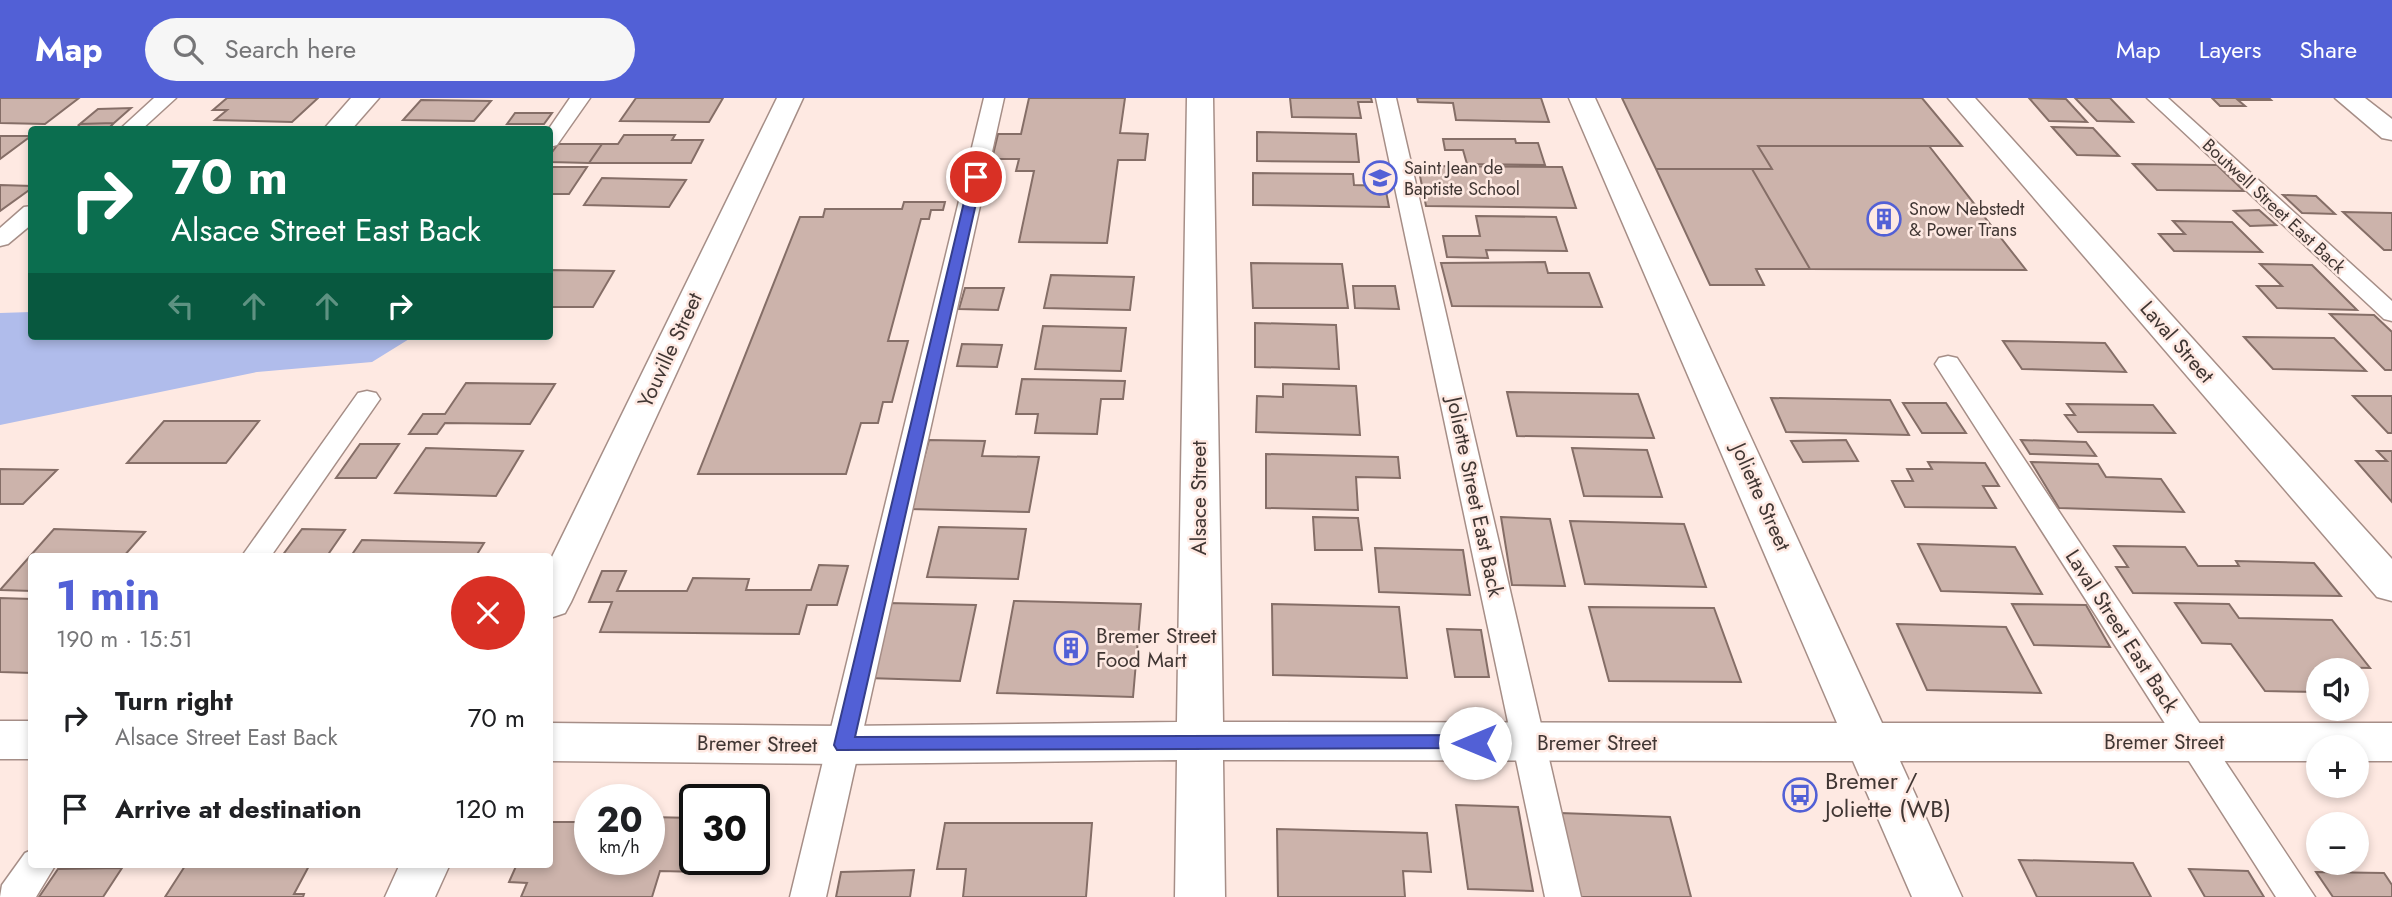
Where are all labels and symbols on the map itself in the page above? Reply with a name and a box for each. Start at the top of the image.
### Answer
street label: Boutwell Street East Back [2197,132,2352,280]
pin [946,147,1006,207]
place label: Saint Jean de Baptiste School [1404,155,1520,202]
school or university icon: Saint Jean de Baptiste School [1361,159,1399,197]
place label: Snow Nebstedt & Power Trans [1909,196,2025,243]
building icon: Snow Nebstedt & Power Trans [1865,200,1903,238]
street label: Youville Street [630,288,710,412]
street label: Laval Street [2133,294,2221,390]
street label: Joliette Street East Back [1439,391,1511,601]
street label: Joliette Street [1723,436,1798,556]
street label: Alsace Street [1184,441,1214,555]
street label: Laval Street East Back [2058,544,2186,719]
place label: Bremer Street Food Mart [1096,621,1216,675]
building icon: Bremer Street Food Mart [1052,629,1090,667]
position arrow [1438,706,1512,780]
street label: Bremer Street [2104,727,2224,757]
street label: Bremer Street [697,728,817,760]
street label: Bremer Street [1537,728,1657,758]
place label: Bremer / Joliette (WB) [1822,763,1951,826]
bus stop icon: Bremer / Joliette (WB) [1781,776,1819,814]
speed limit sign: 30 [679,784,770,875]

